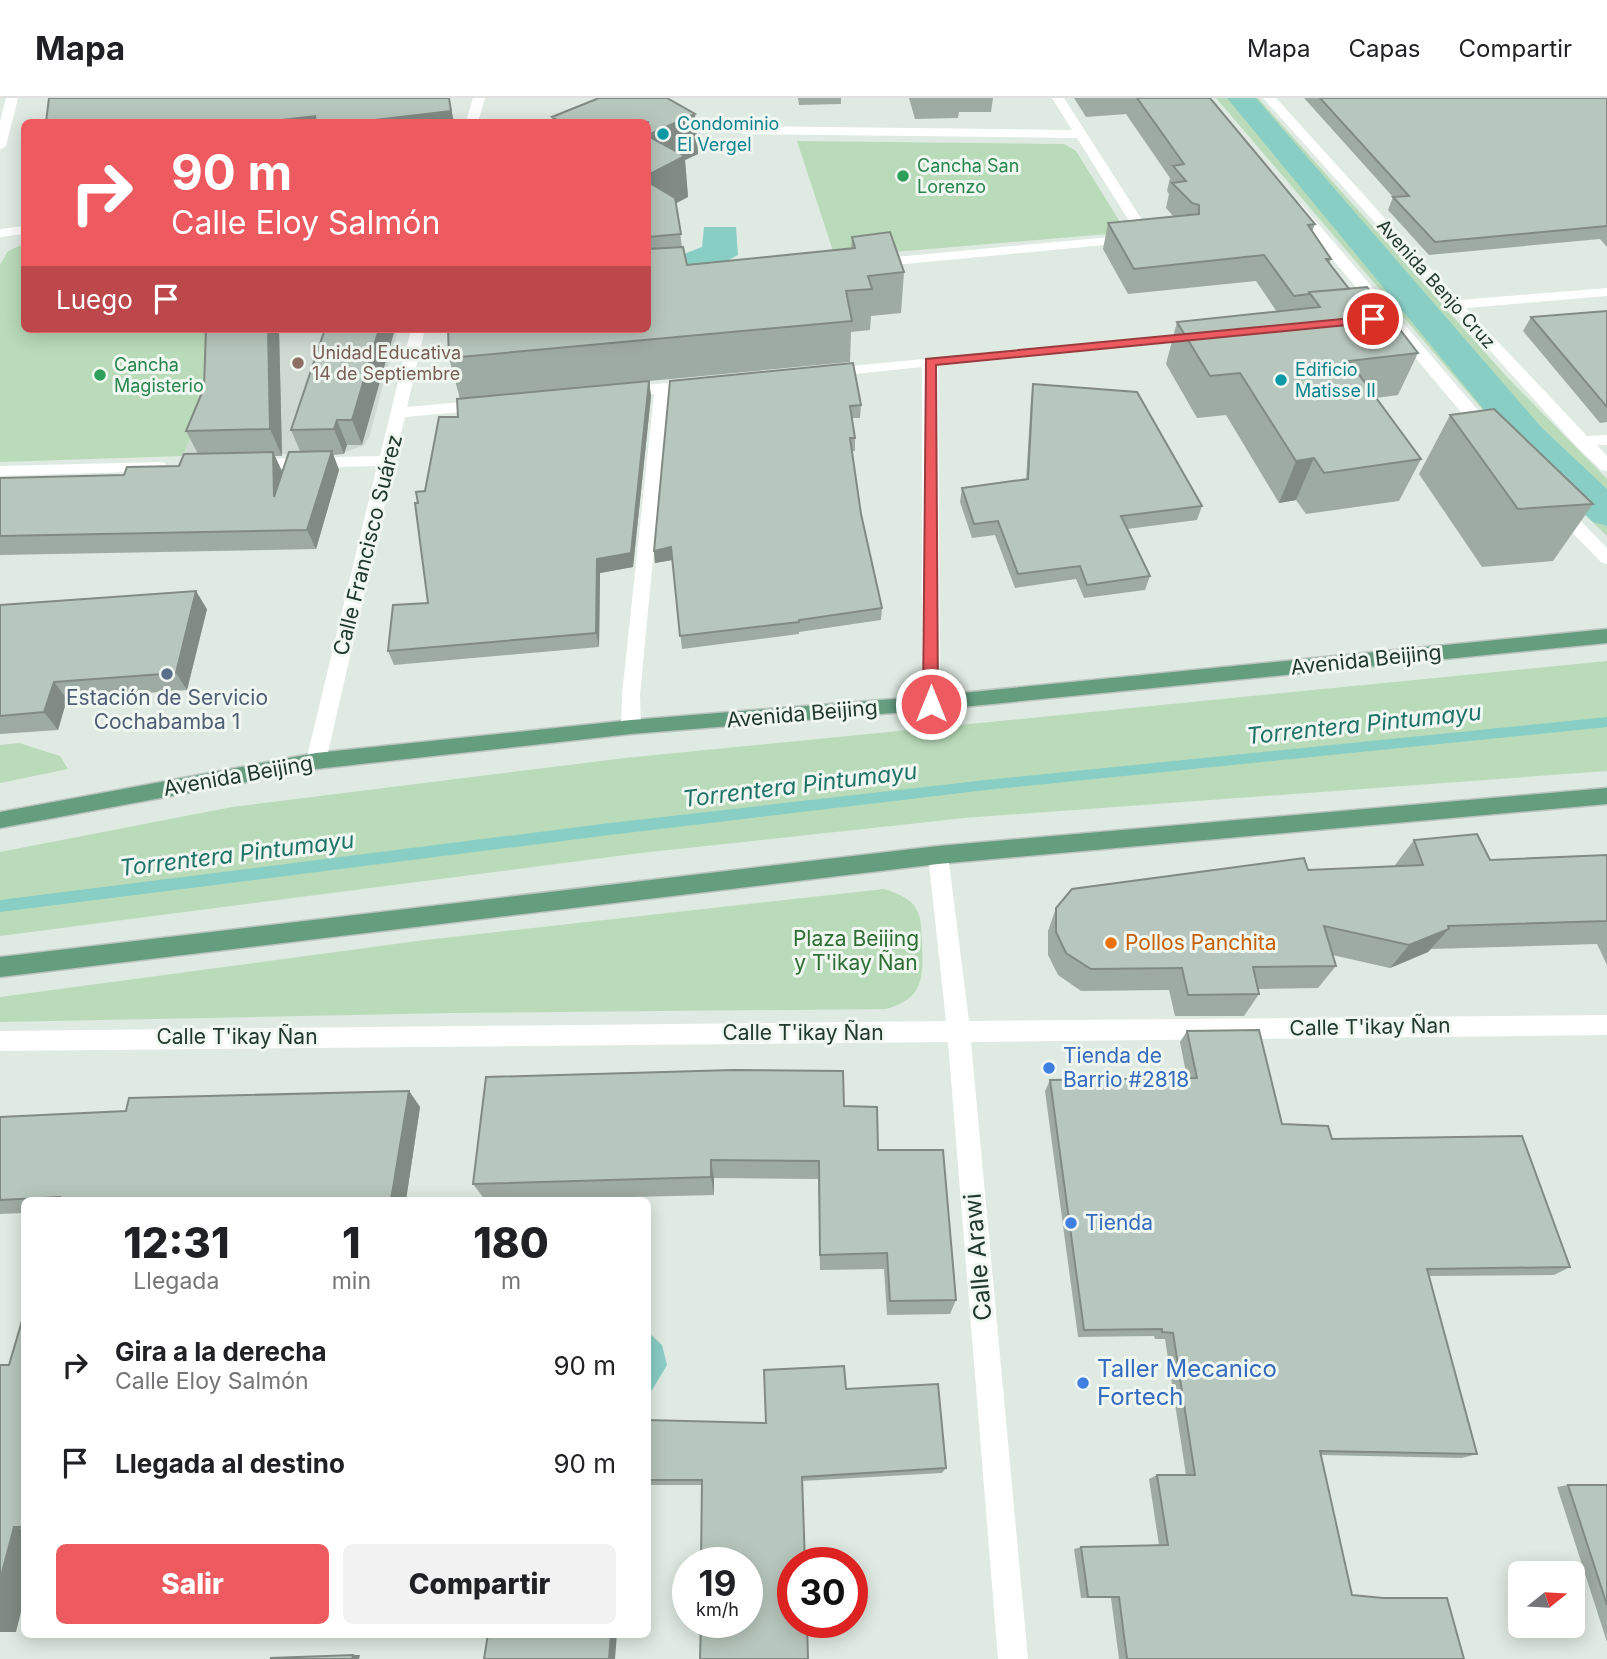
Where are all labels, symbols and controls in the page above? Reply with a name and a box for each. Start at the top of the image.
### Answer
text: Mapa [35,28,125,68]
text: Mapa [1247,34,1310,63]
text: Capas [1348,34,1421,63]
text: Compartir [1459,34,1572,63]
place label: Condominio El Vergel [677,113,779,155]
marker: Condominio El Vergel [655,126,671,142]
text: 90 m [171,143,292,202]
icon: right [56,147,147,238]
place label: Cancha San Lorenzo [917,155,1019,197]
marker: Cancha San Lorenzo [895,168,911,184]
text: Calle Eloy Salmón [171,203,440,242]
street label: Avenida Benjo Cruz [1373,215,1500,352]
icon: arrive [147,280,185,318]
text: Luego [56,284,133,315]
pin [1343,289,1403,349]
icon: arrive [1354,300,1392,338]
place label: Unidad Educativa 14 de Septiembre [312,342,461,384]
place label: Cancha Magisterio [114,354,204,396]
marker: Unidad Educativa 14 de Septiembre [290,355,306,371]
place label: Edificio Matisse II [1295,359,1376,401]
marker: Cancha Magisterio [92,367,108,383]
marker: Edificio Matisse II [1273,372,1289,388]
street label: Calle Francisco Suárez [328,432,407,658]
street label: Avenida Beijing [1289,639,1442,680]
marker: Estación de Servicio Cochabamba 1 [159,666,175,682]
position arrow [894,667,968,741]
place label: Estación de Servicio Cochabamba 1 [66,685,268,734]
street label: Avenida Beijing [726,694,878,733]
water label: Torrentera Pintumayu [1245,698,1483,750]
street label: Avenida Beijing [161,750,315,801]
water label: Torrentera Pintumayu [681,757,919,813]
water label: Torrentera Pintumayu [118,826,356,882]
park label: Plaza Beijing y T'ikay Ñan [793,926,919,975]
place label: Pollos Panchita [1125,930,1277,955]
marker: Pollos Panchita [1103,935,1119,951]
street label: Calle T'ikay Ñan [1289,1012,1451,1040]
street label: Calle T'ikay Ñan [722,1019,884,1045]
street label: Calle T'ikay Ñan [156,1023,318,1049]
place label: Tienda de Barrio #2818 [1063,1043,1189,1092]
marker: Tienda de Barrio #2818 [1041,1060,1057,1076]
street label: Calle Arawi [957,1192,998,1322]
place label: Tienda [1085,1210,1153,1235]
marker: Tienda [1063,1215,1079,1231]
text: 12:31 [123,1217,229,1268]
text: 1 [342,1217,361,1268]
text: 180 [473,1217,549,1268]
text: Llegada [133,1267,219,1295]
text: min [332,1267,371,1295]
text: m [501,1267,521,1295]
text: Gira a la derecha [115,1336,327,1367]
icon: right [56,1346,94,1384]
text: 90 m [553,1350,616,1381]
place label: Taller Mecanico Fortech [1097,1354,1277,1411]
text: Calle Eloy Salmón [115,1367,309,1395]
marker: Taller Mecanico Fortech [1075,1375,1091,1391]
icon: arrive [56,1444,94,1482]
text: Llegada al destino [115,1448,345,1479]
text: 90 m [553,1448,616,1479]
button: Salir [56,1544,329,1624]
button: Compartir [343,1544,616,1624]
speed limit sign: 30 [777,1547,868,1638]
north arrow [1508,1561,1586,1638]
map controls [1508,1561,1585,1638]
text: 19 [699,1562,736,1604]
text: km/h [696,1599,739,1620]

